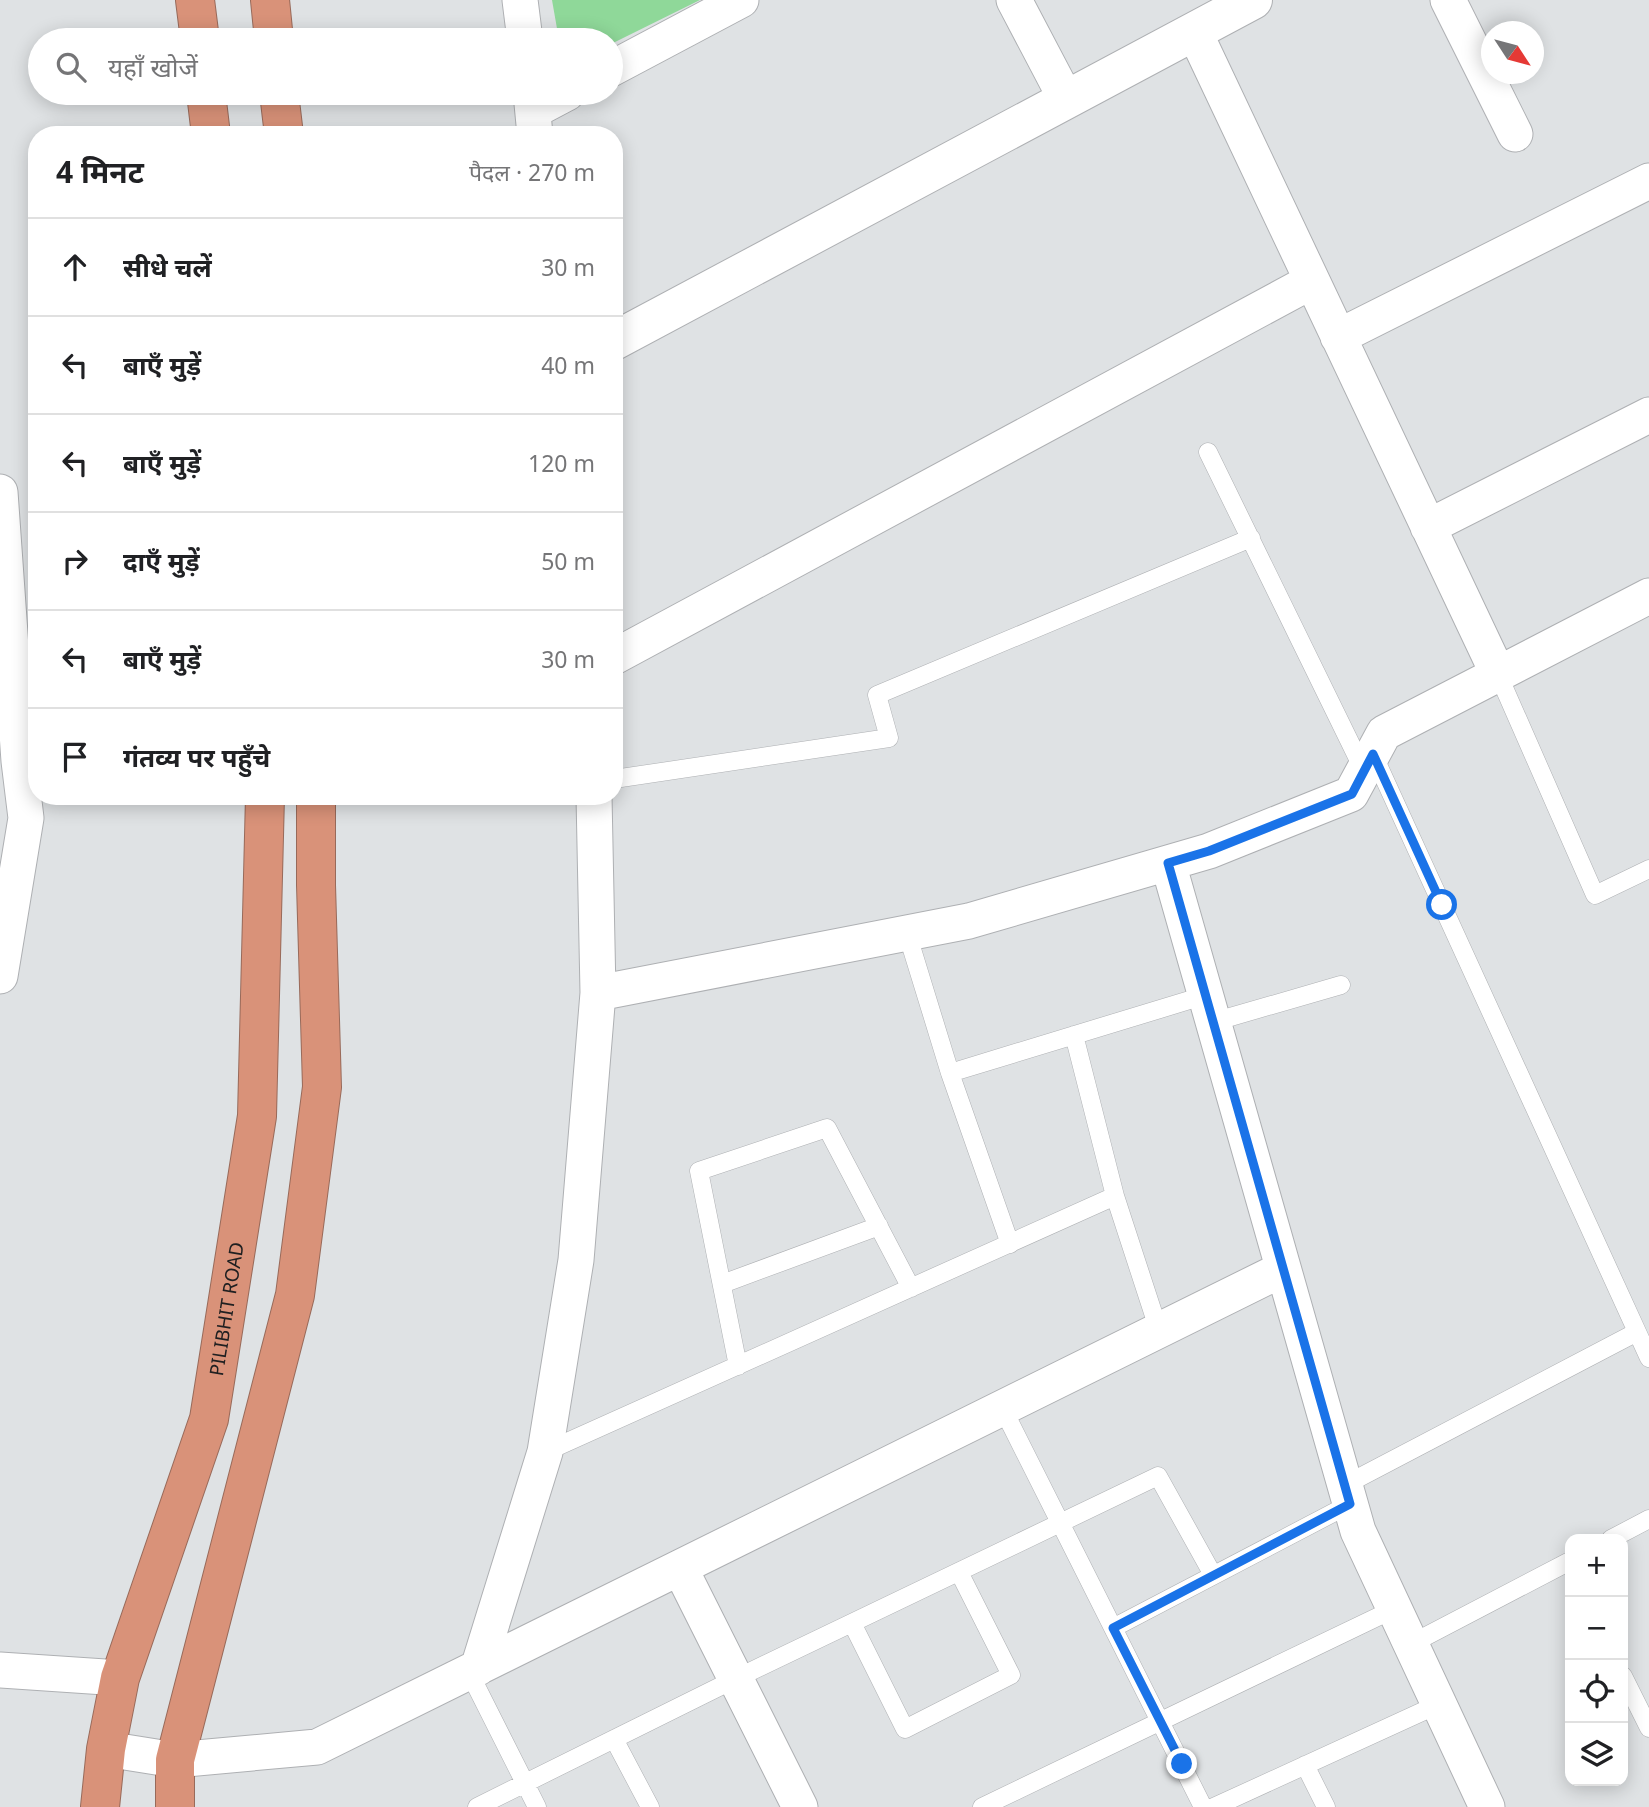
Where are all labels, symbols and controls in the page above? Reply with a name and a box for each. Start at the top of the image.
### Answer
north arrow [1481,21,1544,84]
search box [28,28,623,105]
icon: search [52,48,90,86]
text: यहाँ खोजें [108,49,198,85]
text: 4 मिनट [56,151,144,192]
text: पैदल · 270 m [469,156,595,188]
icon: ahead [56,248,94,286]
text: सीधे चलें [123,249,212,285]
text: 30 m [541,251,595,283]
icon: left [56,346,94,384]
text: बाएँ मुड़ें [123,347,201,383]
text: 40 m [541,349,595,381]
icon: left [56,444,94,482]
text: बाएँ मुड़ें [123,445,201,481]
text: 120 m [528,447,595,479]
icon: right [56,542,94,580]
text: दाएँ मुड़ें [123,543,200,579]
text: 50 m [541,545,595,577]
icon: left [56,640,94,678]
text: बाएँ मुड़ें [123,641,201,677]
text: 30 m [541,643,595,675]
icon: arrive [56,738,94,776]
text: गंतव्य पर पहुँचे [123,739,270,775]
route start [1426,889,1457,920]
street label: PILIBHIT ROAD [203,1240,250,1378]
map controls [1565,1534,1628,1786]
button: + [1565,1534,1628,1597]
button: − [1565,1597,1628,1660]
button: locate [1565,1660,1628,1723]
button: layers [1565,1723,1628,1786]
route end [1166,1748,1197,1779]

